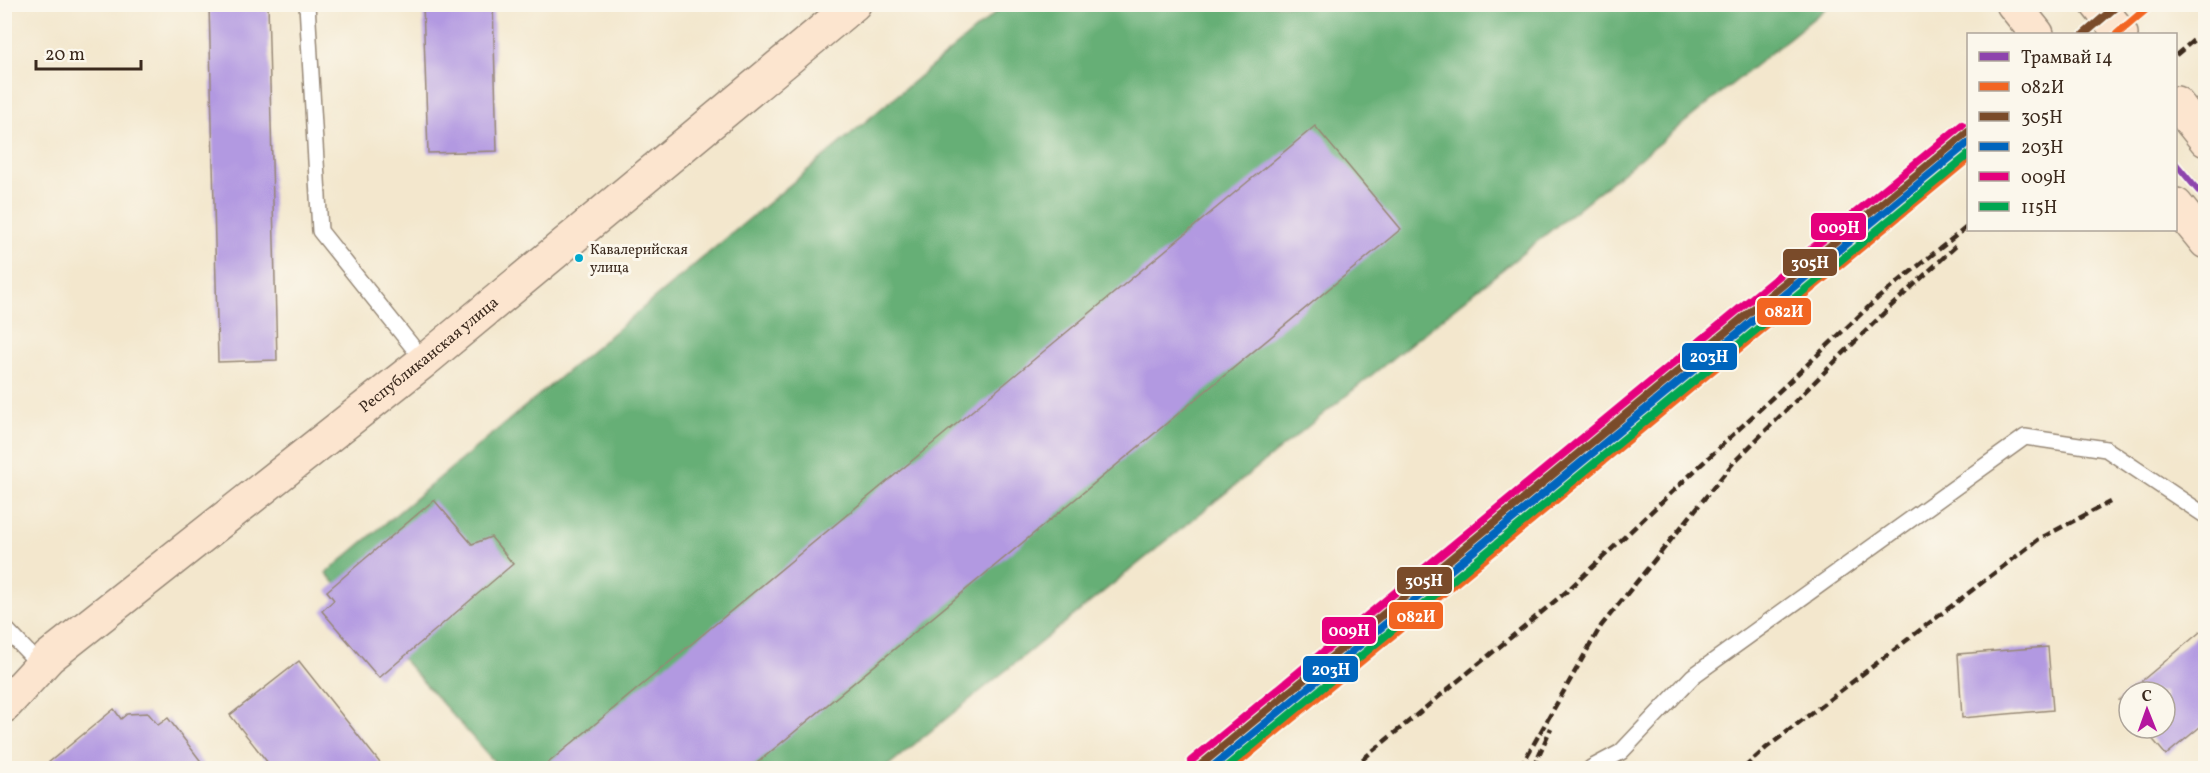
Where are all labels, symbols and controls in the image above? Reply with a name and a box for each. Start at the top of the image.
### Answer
scale bar [36,33,141,71]
legend [1967,33,2177,231]
text: 20 m [45,43,85,68]
text: Трамвай 14 [2021,46,2113,71]
text: 082И [2021,76,2064,101]
text: 305Н [2021,106,2063,131]
text: 203Н [2021,136,2064,161]
text: 009Н [2021,166,2066,191]
text: 115Н [2021,196,2057,221]
line badge: 009Н [1810,212,1867,241]
text: 009Н [1818,218,1860,240]
place label: Кавалерийская улица [590,241,688,278]
line badge: 305Н [1782,248,1838,277]
marker: Кавалерийская улица [573,252,585,264]
text: 305Н [1791,253,1829,275]
street label: Республиканская улица [355,292,504,419]
line badge: 082И [1756,297,1812,326]
text: 082И [1764,302,1804,324]
line badge: 203Н [1681,342,1738,371]
text: 203Н [1690,347,1728,369]
line badge: 305Н [1396,566,1453,595]
text: 305Н [1405,571,1443,593]
line badge: 082И [1388,601,1444,630]
text: 082И [1396,607,1436,629]
line badge: 009Н [1321,616,1377,645]
text: 009Н [1328,621,1370,643]
line badge: 203Н [1302,655,1359,683]
text: 203Н [1312,660,1350,682]
north arrow [2117,680,2177,740]
text: С [2141,686,2152,708]

